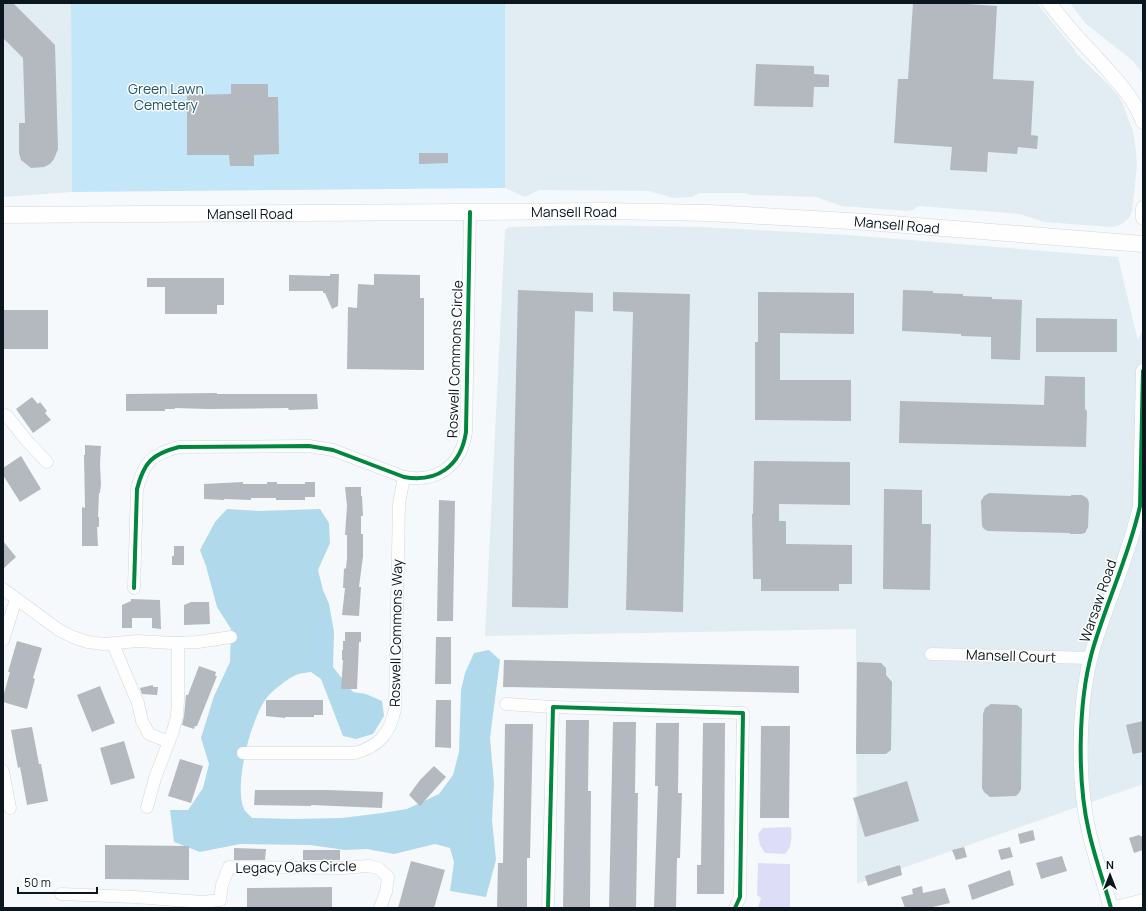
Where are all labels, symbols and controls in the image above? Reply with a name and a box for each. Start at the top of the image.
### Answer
park label: Green Lawn Cemetery [128,79,204,114]
street label: Mansell Road [531,202,617,221]
street label: Mansell Road [207,204,293,223]
street label: Mansell Road [853,211,941,238]
street label: Roswell Commons Circle [442,280,467,438]
street label: Warsaw Road [1074,557,1121,645]
street label: Roswell Commons Way [385,558,406,707]
street label: Mansell Court [966,644,1057,667]
north arrow [1090,855,1130,895]
street label: Legacy Oaks Circle [235,856,357,877]
text: N [1106,857,1114,872]
scale bar [18,869,97,895]
text: 50 m [24,874,51,891]

